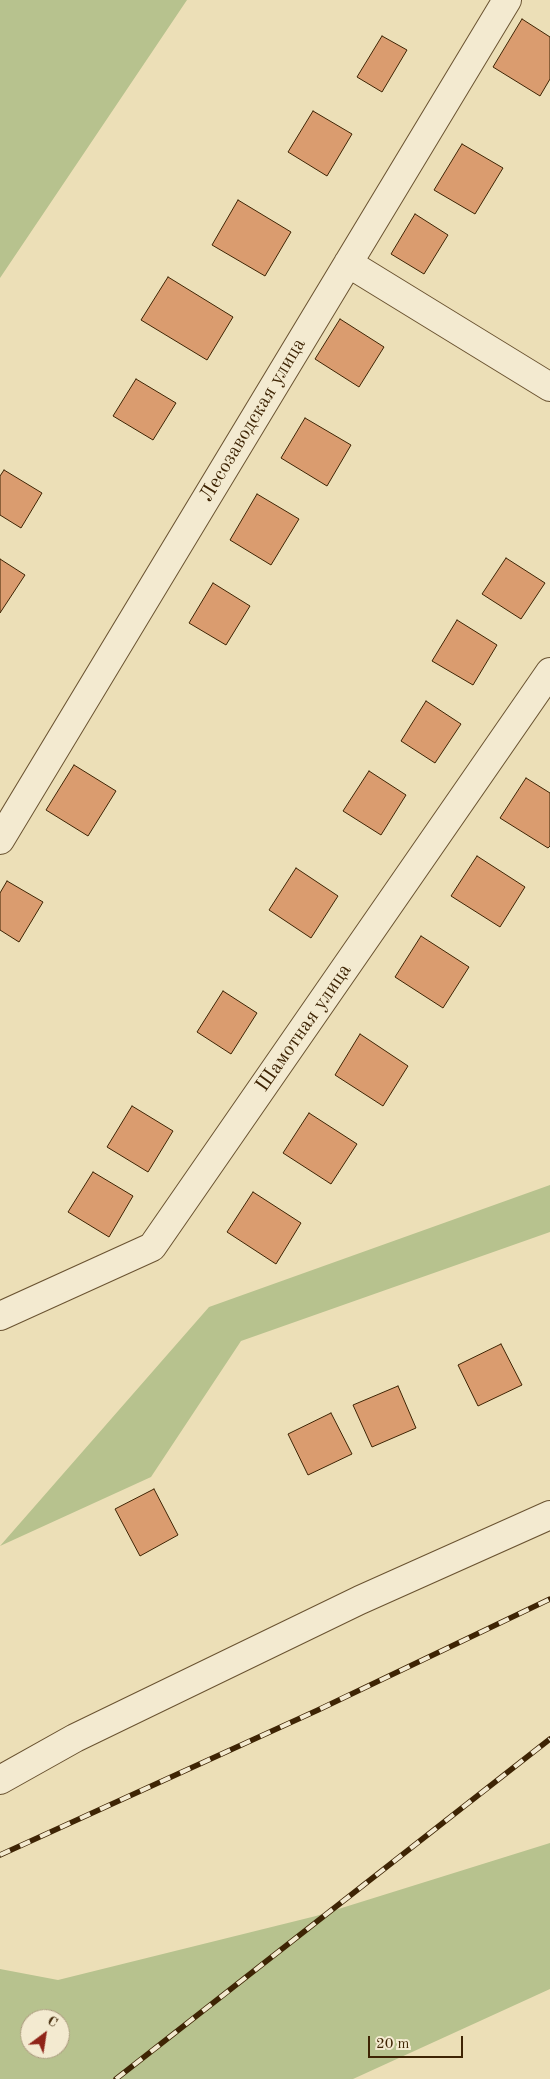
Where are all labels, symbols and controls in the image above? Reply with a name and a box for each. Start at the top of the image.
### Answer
street label: Лесозаводская улица [195,334,311,506]
street label: Шамотная улица [251,959,357,1097]
north arrow [20,2009,70,2059]
text: С [45,2014,60,2030]
scale bar [370,2026,465,2058]
text: 20 m [376,2037,410,2052]

